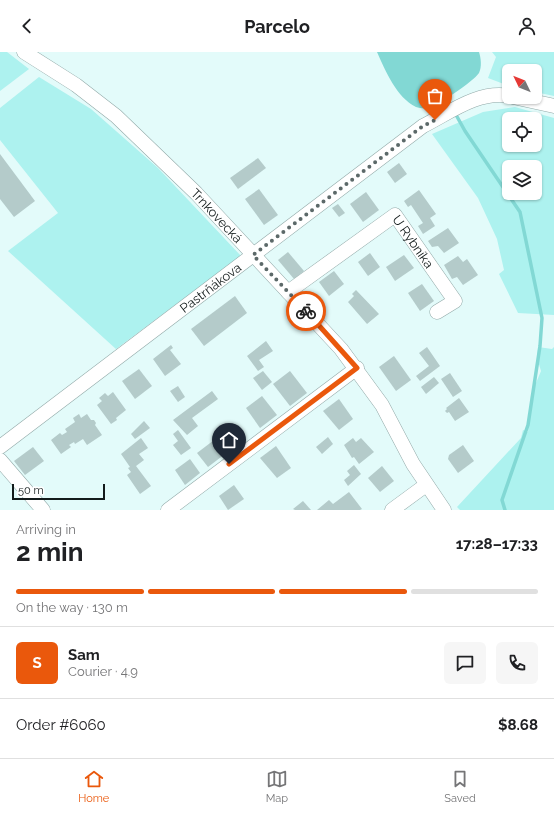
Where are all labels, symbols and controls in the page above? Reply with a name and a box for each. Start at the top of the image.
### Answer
icon: back [16,15,38,37]
icon: person [516,15,538,37]
text: Parcelo [244,16,310,37]
north arrow [502,64,542,104]
map controls [502,64,542,200]
pin [418,79,452,120]
icon: bag [424,85,446,107]
button: locate [502,112,542,152]
button: layers [502,160,542,200]
street label: Trnkovecká [188,186,245,246]
street label: U Rybníka [389,212,437,271]
street label: Pastrňákova [177,260,244,316]
courier [286,291,326,331]
icon: bike [295,300,317,322]
pin [212,423,246,464]
icon: home [218,429,240,451]
scale bar [12,482,105,501]
text: 50 m [18,484,44,497]
text: Arriving in [16,522,76,537]
text: 17:28–17:33 [456,535,538,553]
text: 2 min [16,537,83,567]
text: On the way · 130 m [16,600,128,615]
button: chat [444,642,486,684]
button: phone [496,642,538,684]
text: Sam [68,646,100,664]
text: S [32,654,42,672]
text: Courier · 4.9 [68,664,138,679]
text: Order #6060 [16,716,106,734]
text: $8.68 [498,716,538,734]
tab: Home [78,768,109,805]
tab: Map [266,768,288,805]
tab: Saved [444,768,476,805]

